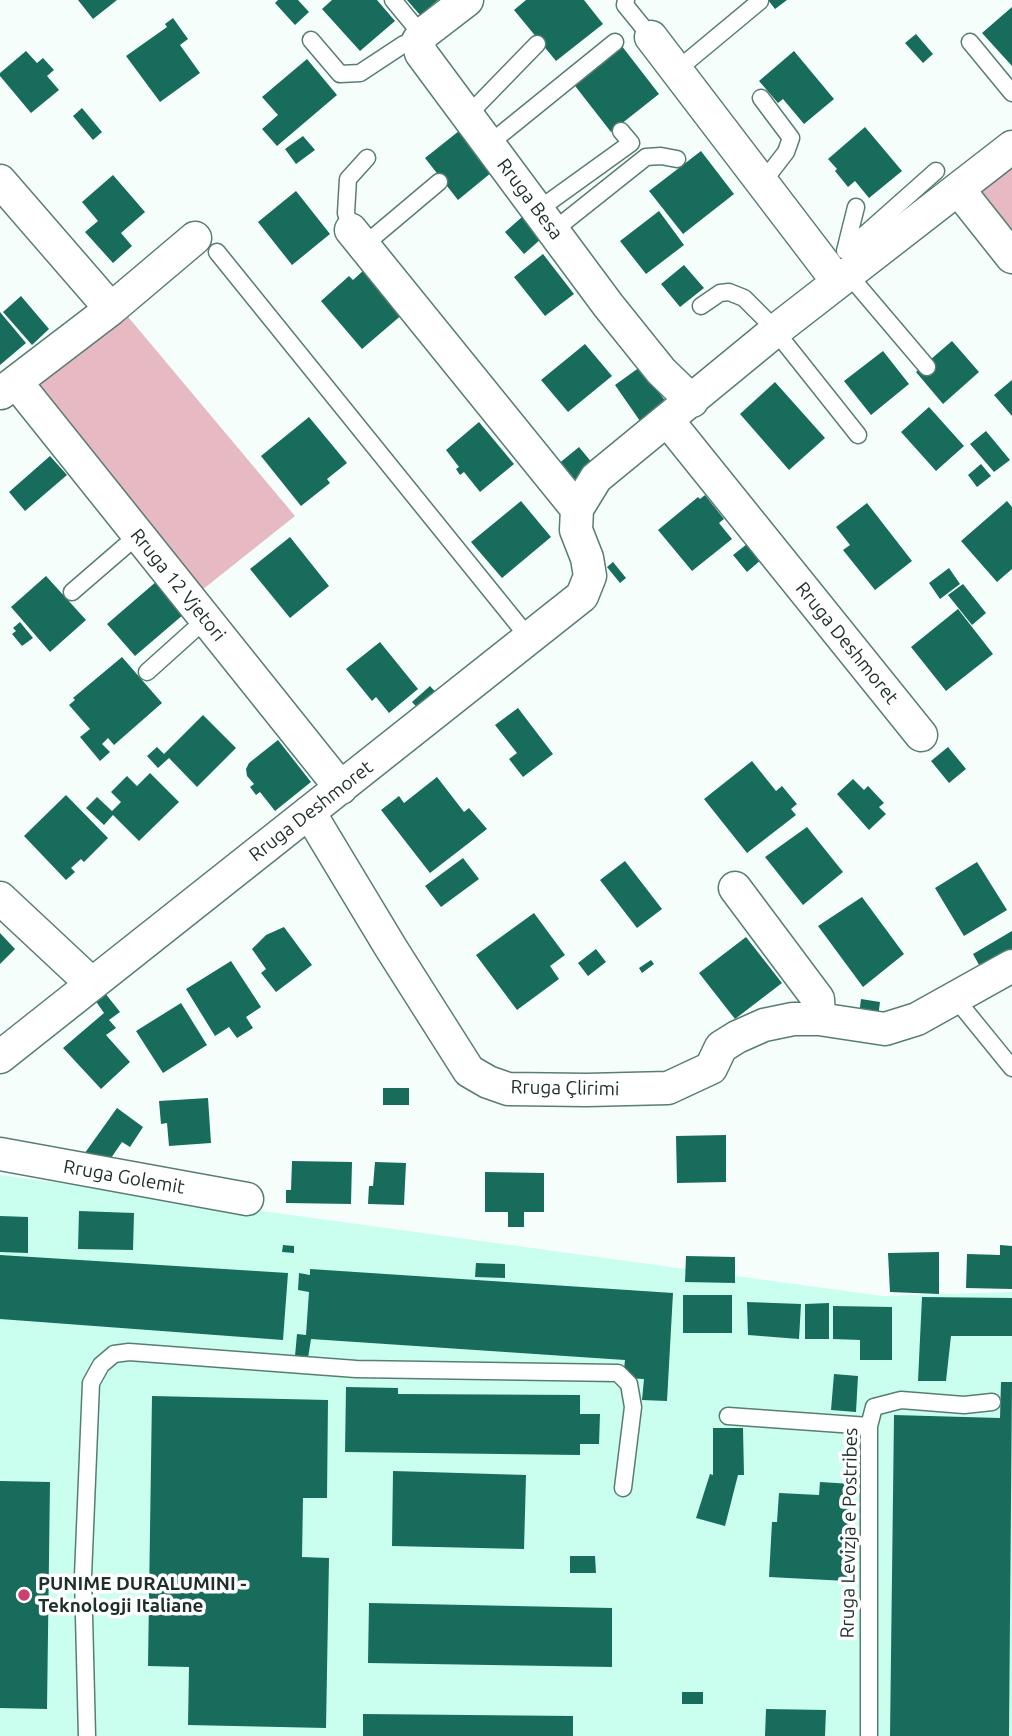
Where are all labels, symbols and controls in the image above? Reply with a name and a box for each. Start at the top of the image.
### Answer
street label: Rruga Besa [492,154,568,244]
street label: Rruga 12 Vjetori [126,524,230,646]
street label: Rruga Deshmoret [791,577,903,709]
street label: Rruga Deshmoret [245,756,377,866]
street label: Rruga Çlirimi [510,1076,620,1100]
street label: Rruga Golemit [62,1155,186,1199]
street label: Rruga Levizja e Postribes [836,1427,862,1639]
place label: PUNIME DURALUMINI - Teknologji Italiane [38,1573,246,1617]
marker: PUNIME DURALUMINI - Teknologji Italiane [16,1587,32,1603]

